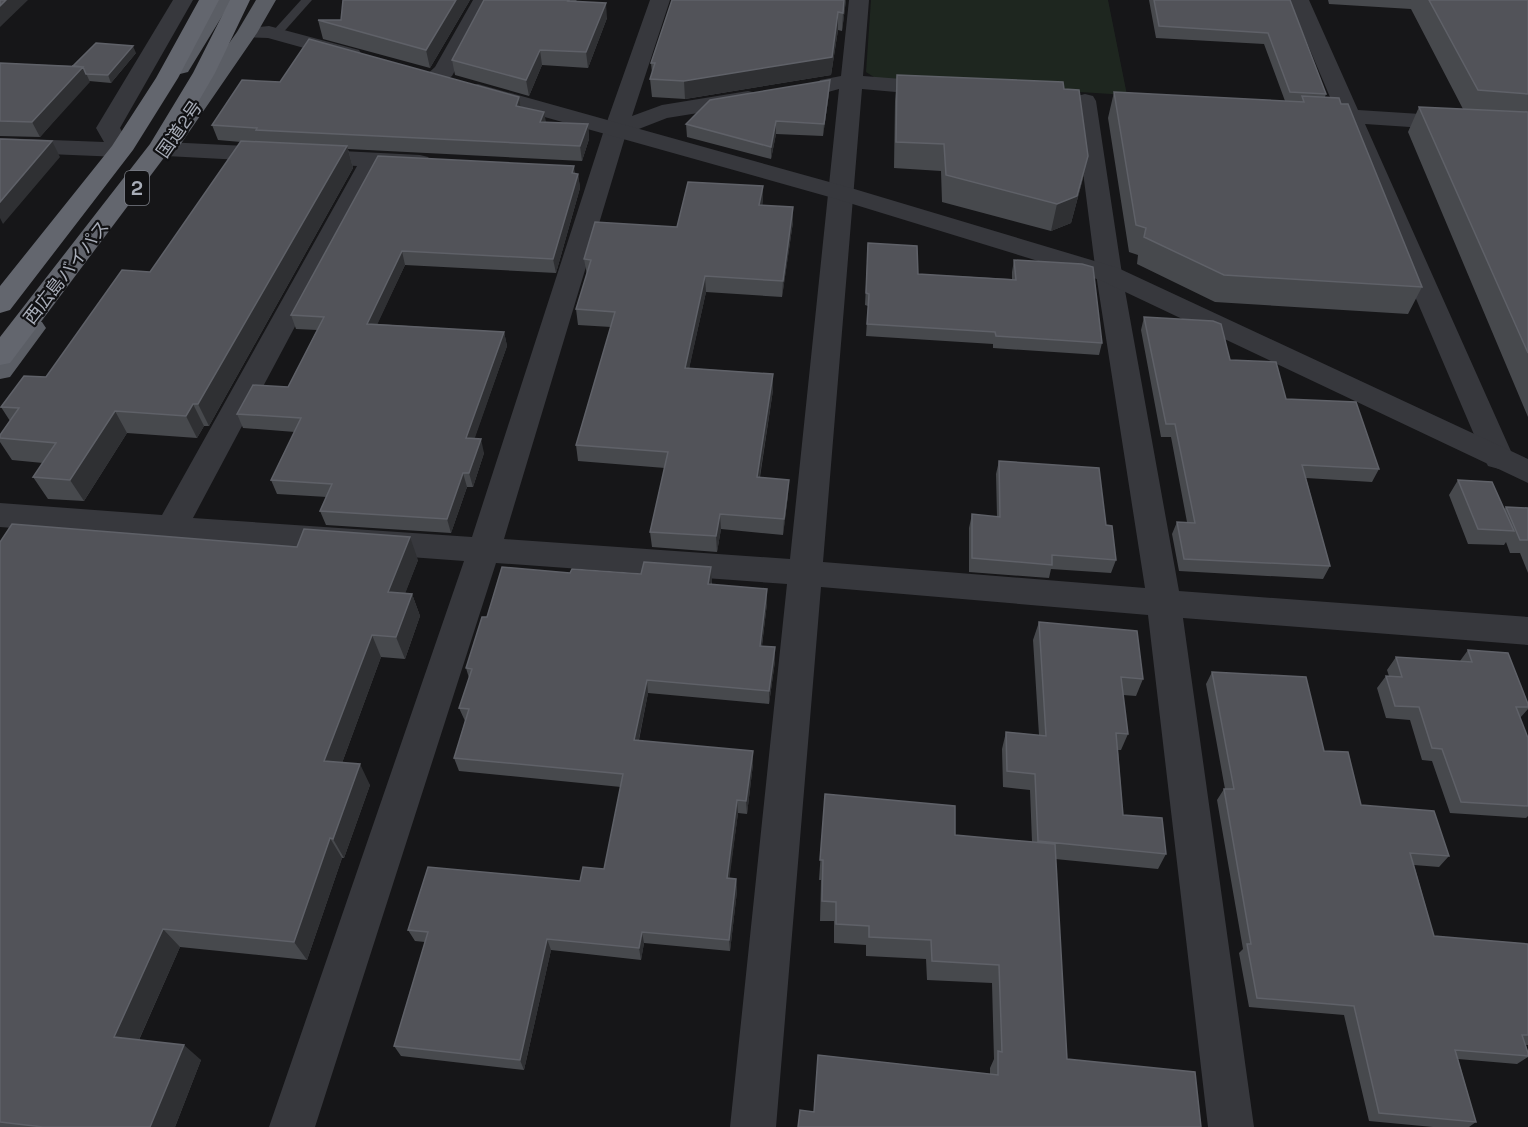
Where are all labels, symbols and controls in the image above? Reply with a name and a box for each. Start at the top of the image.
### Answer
street label: 国道2号 [151,96,207,162]
road number: 2 [125,171,149,205]
street label: 西広島バイパス [18,215,114,329]

